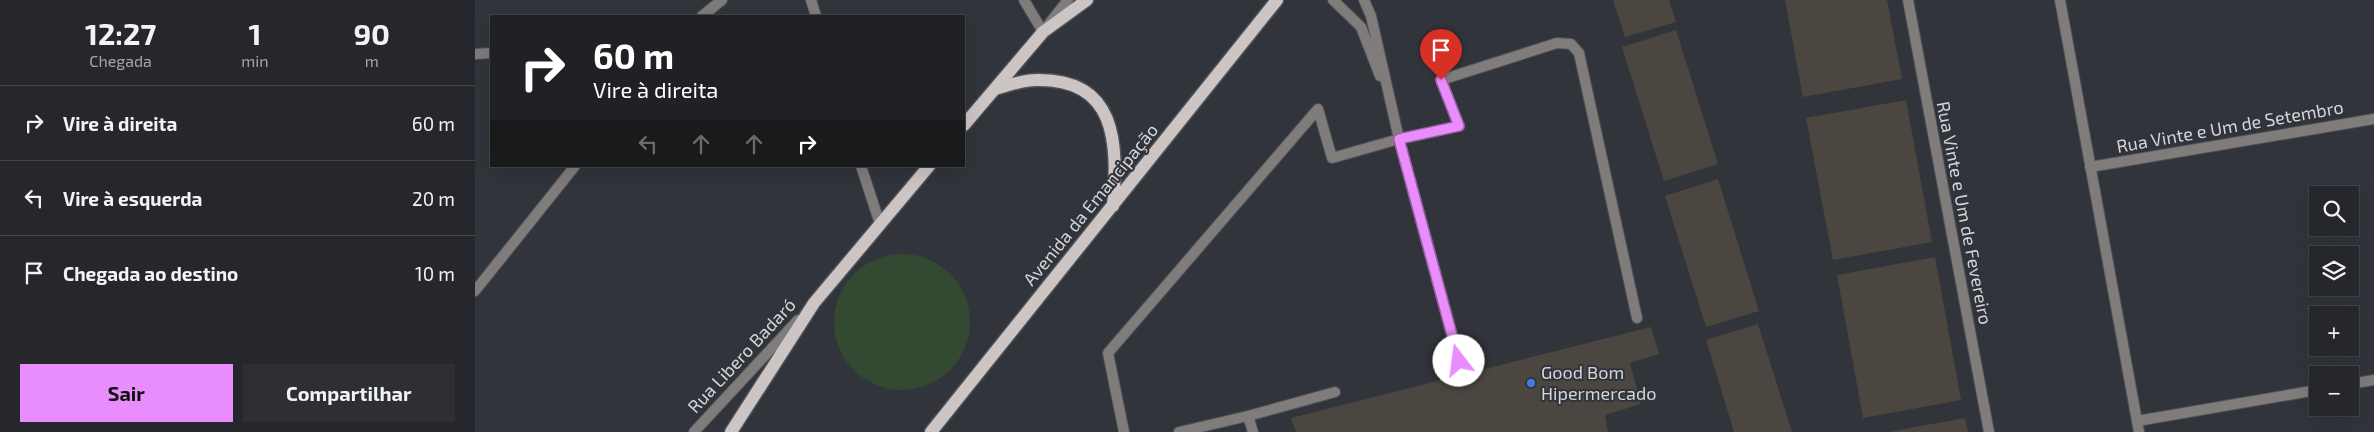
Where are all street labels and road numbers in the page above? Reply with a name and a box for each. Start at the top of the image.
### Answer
street label: Rua Vinte e Um de Setembro [2115,95,2345,157]
street label: Rua Vinte e Um de Fevereiro [1933,99,1997,326]
street label: Avenida da Emancipação [1018,119,1163,290]
street label: Rua Libero Badaró [683,293,800,417]

